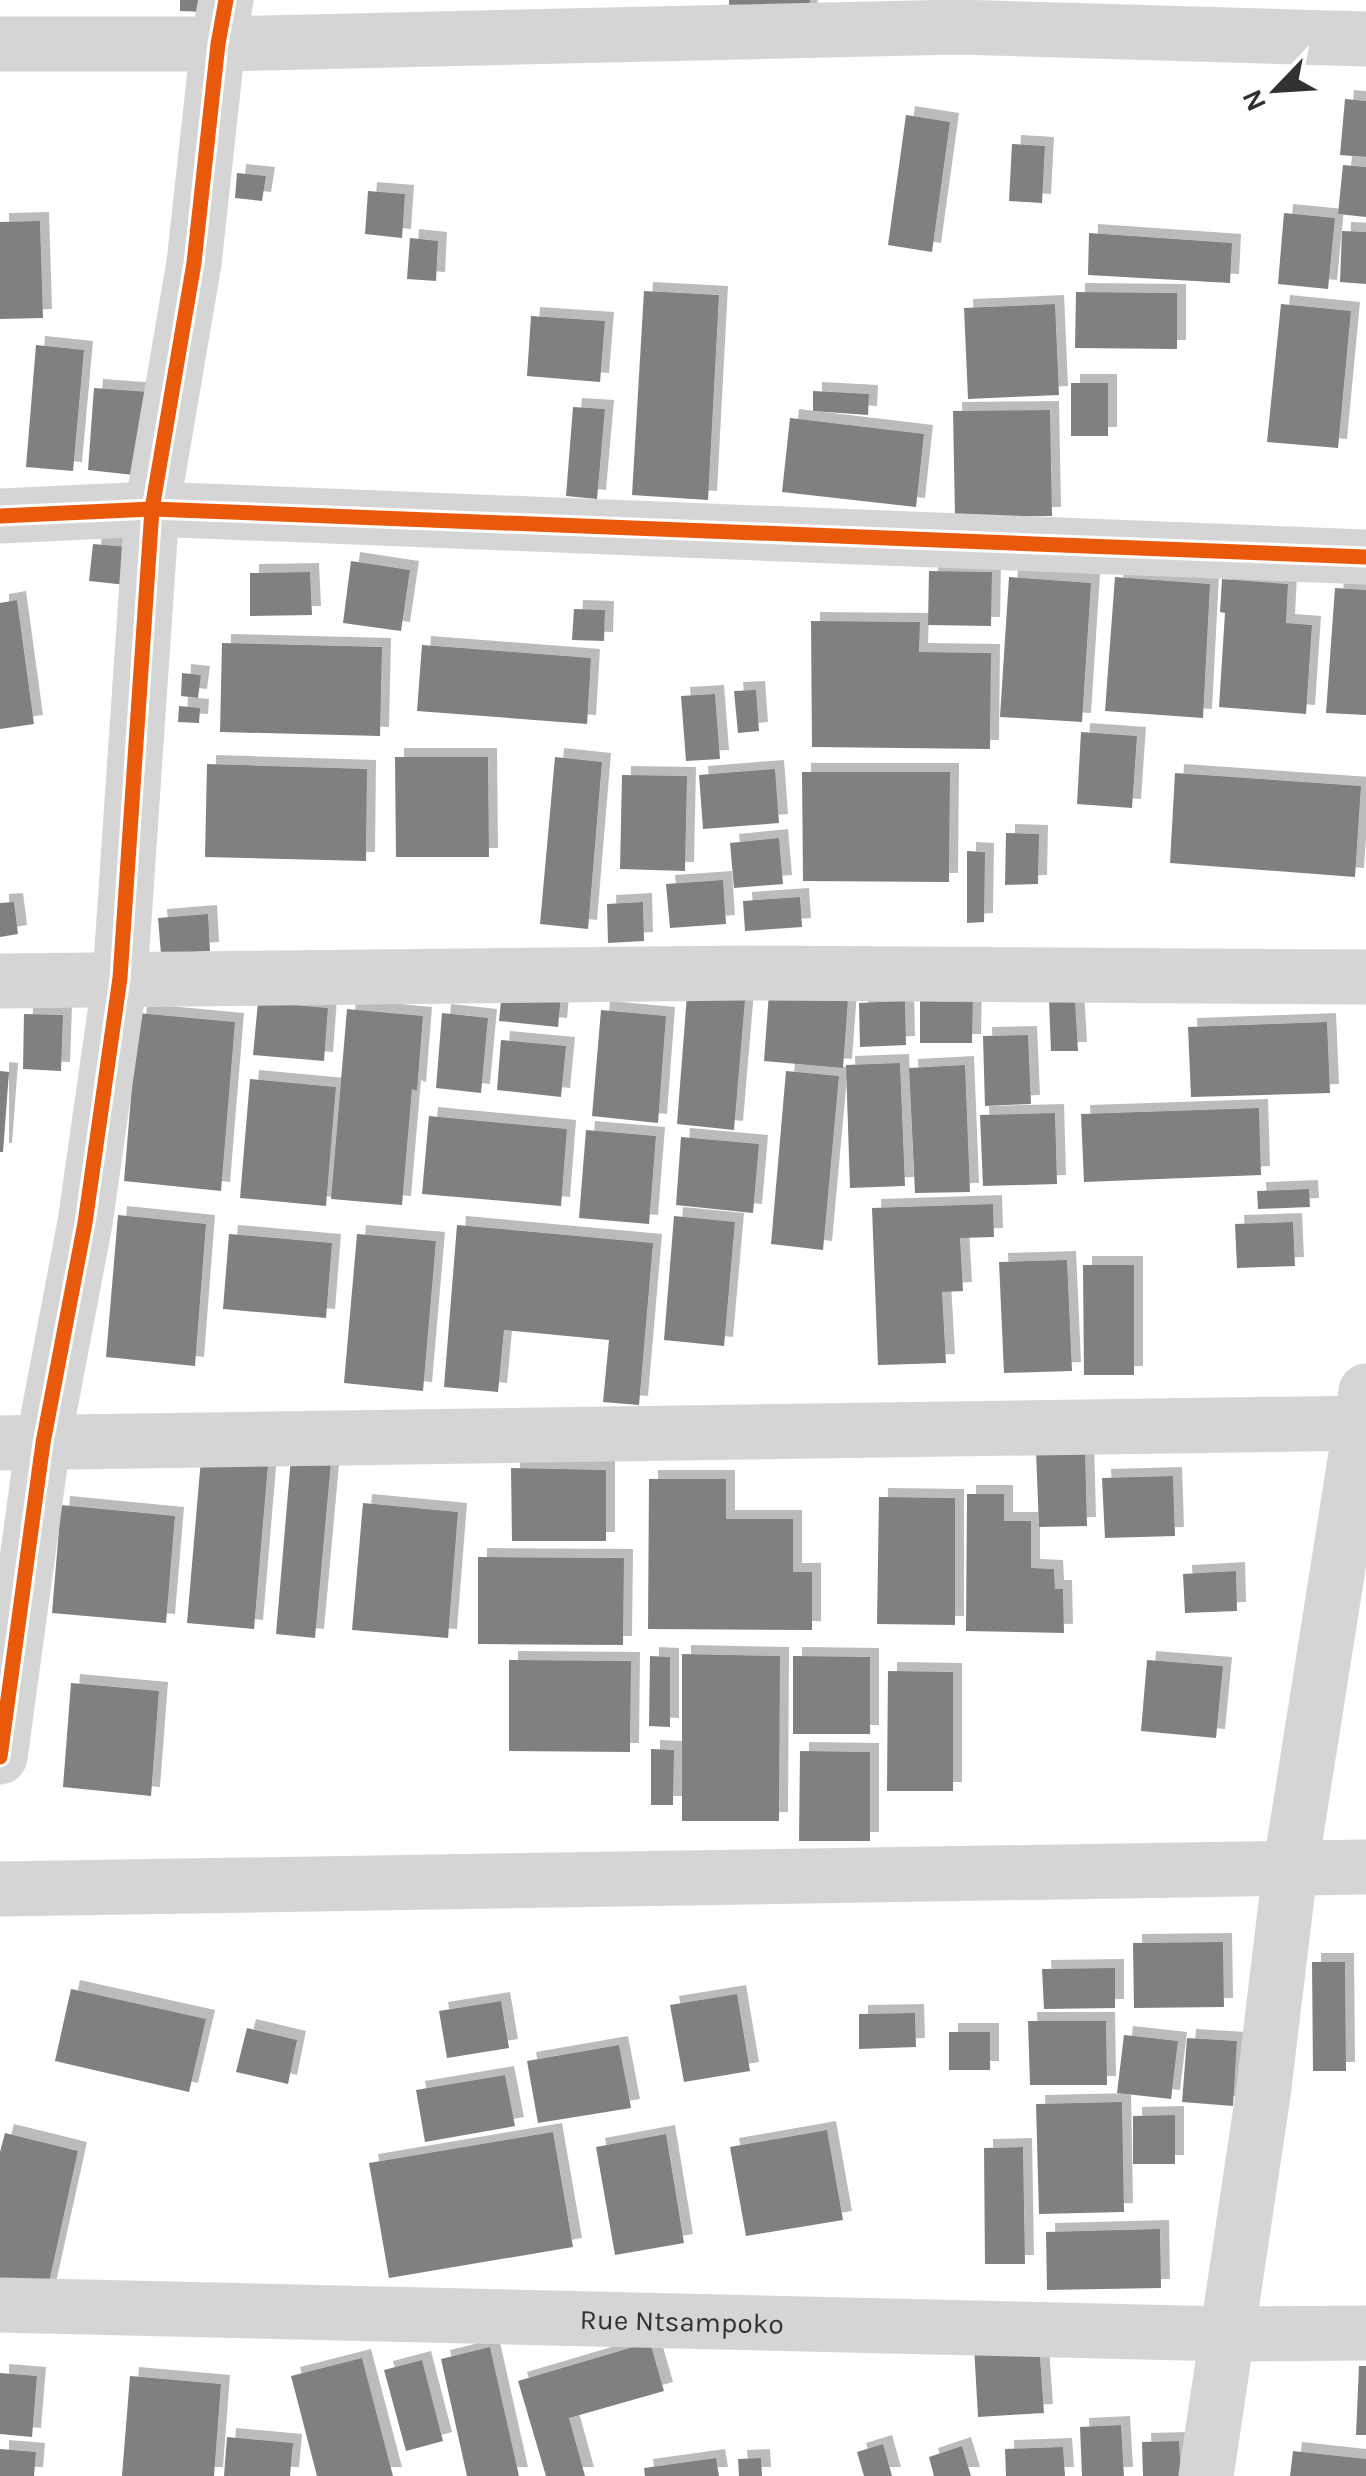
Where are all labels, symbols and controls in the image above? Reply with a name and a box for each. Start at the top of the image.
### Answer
north arrow [1226,40,1326,140]
text: N [1235,84,1273,116]
street label: Rue Ntsampoko [579,2302,784,2340]

